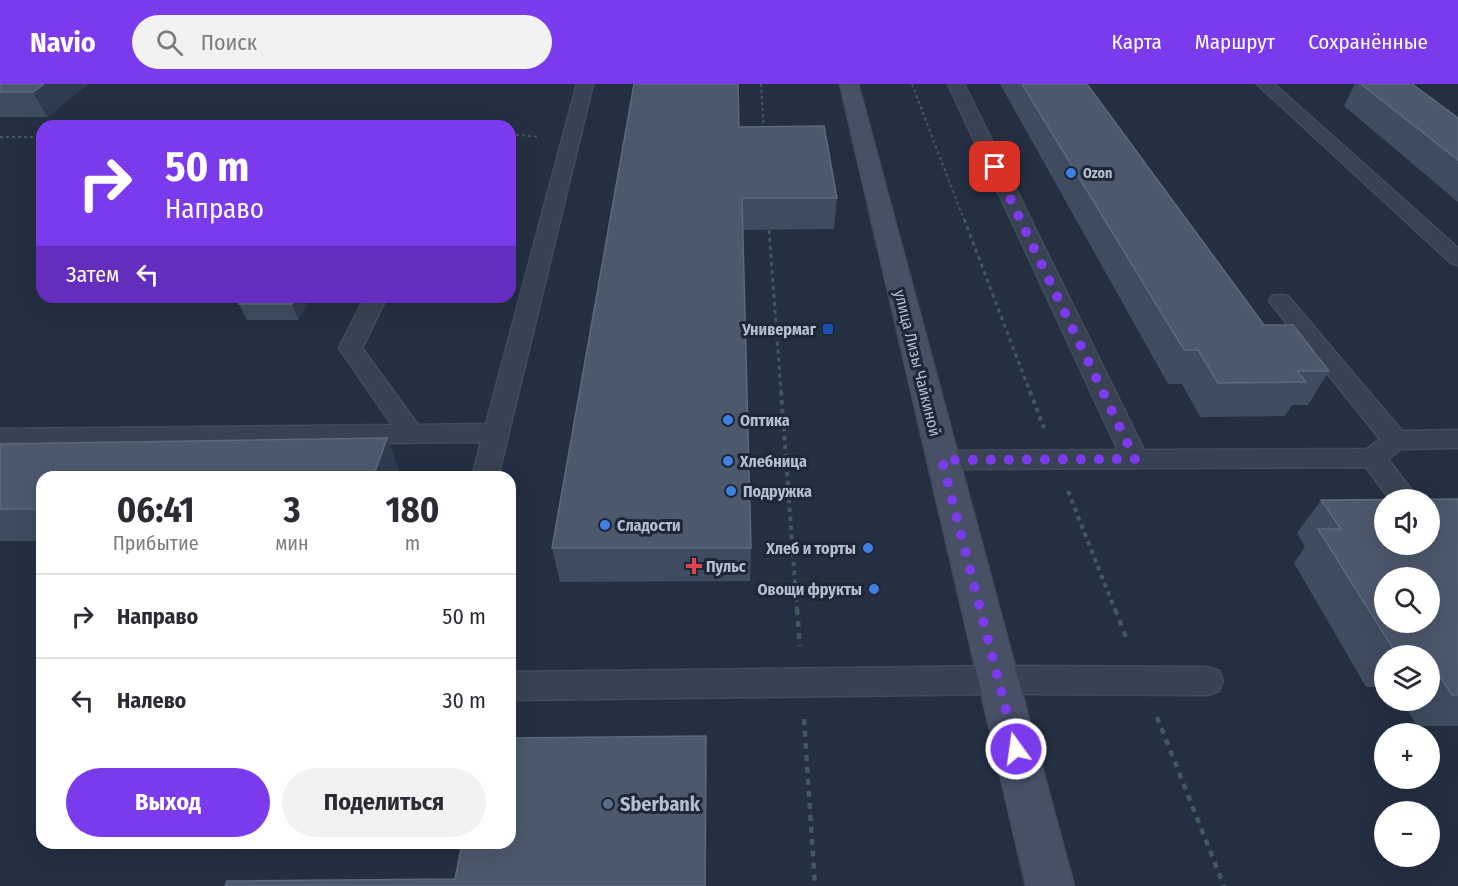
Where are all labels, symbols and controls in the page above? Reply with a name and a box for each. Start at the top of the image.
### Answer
search box [132,15,552,69]
text: Navio [30,26,96,59]
icon: search [153,26,186,59]
text: Поиск [201,29,257,56]
text: Карта [1112,29,1162,55]
text: Маршрут [1195,29,1275,55]
text: Сохранённые [1308,29,1428,55]
pin [969,141,1020,192]
text: 50 m [165,142,249,192]
icon: right [66,144,144,222]
icon: arrive [978,150,1011,183]
place label: Ozon [1083,165,1112,182]
marker: Ozon [1064,166,1078,180]
text: Направо [165,193,264,225]
icon: left [131,258,164,291]
text: Затем [66,261,119,288]
street label: улица Лизы Чайкиной [890,288,945,438]
place label: Универмаг [741,320,817,339]
marker: Универмаг [821,322,835,336]
place label: Оптика [740,411,790,430]
marker: Оптика [721,413,735,427]
place label: Хлебница [739,452,807,471]
marker: Хлебница [721,454,735,468]
place label: Подружка [743,482,812,501]
marker: Подружка [724,484,738,498]
text: 06:41 [117,488,195,532]
text: 3 [283,488,300,532]
text: 180 [385,488,439,532]
map controls [1374,489,1440,867]
button: sound [1374,489,1440,555]
place label: Сладости [617,516,681,535]
marker: Сладости [598,518,612,532]
text: Прибытие [113,531,199,555]
text: мин [275,531,309,555]
text: m [405,531,420,555]
place label: Хлеб и торты [765,539,856,558]
marker: Хлеб и торты [861,541,875,555]
place label: Пульс [706,557,746,576]
marker: Пульс [687,559,701,573]
button: search [1374,567,1440,633]
place label: Овощи фрукты [758,580,862,599]
marker: Овощи фрукты [867,582,881,596]
icon: right [66,600,99,633]
text: Направо [117,603,198,630]
text: 50 m [442,603,486,630]
button: layers [1374,645,1440,711]
icon: left [66,684,99,717]
text: Налево [117,687,186,714]
text: 30 m [443,687,486,714]
position arrow [984,717,1048,781]
button: + [1374,723,1440,789]
button: Выход [66,768,270,837]
button: Поделиться [282,768,486,837]
place label: Sberbank [620,792,701,816]
marker: Sberbank [601,797,615,811]
button: − [1374,801,1440,867]

